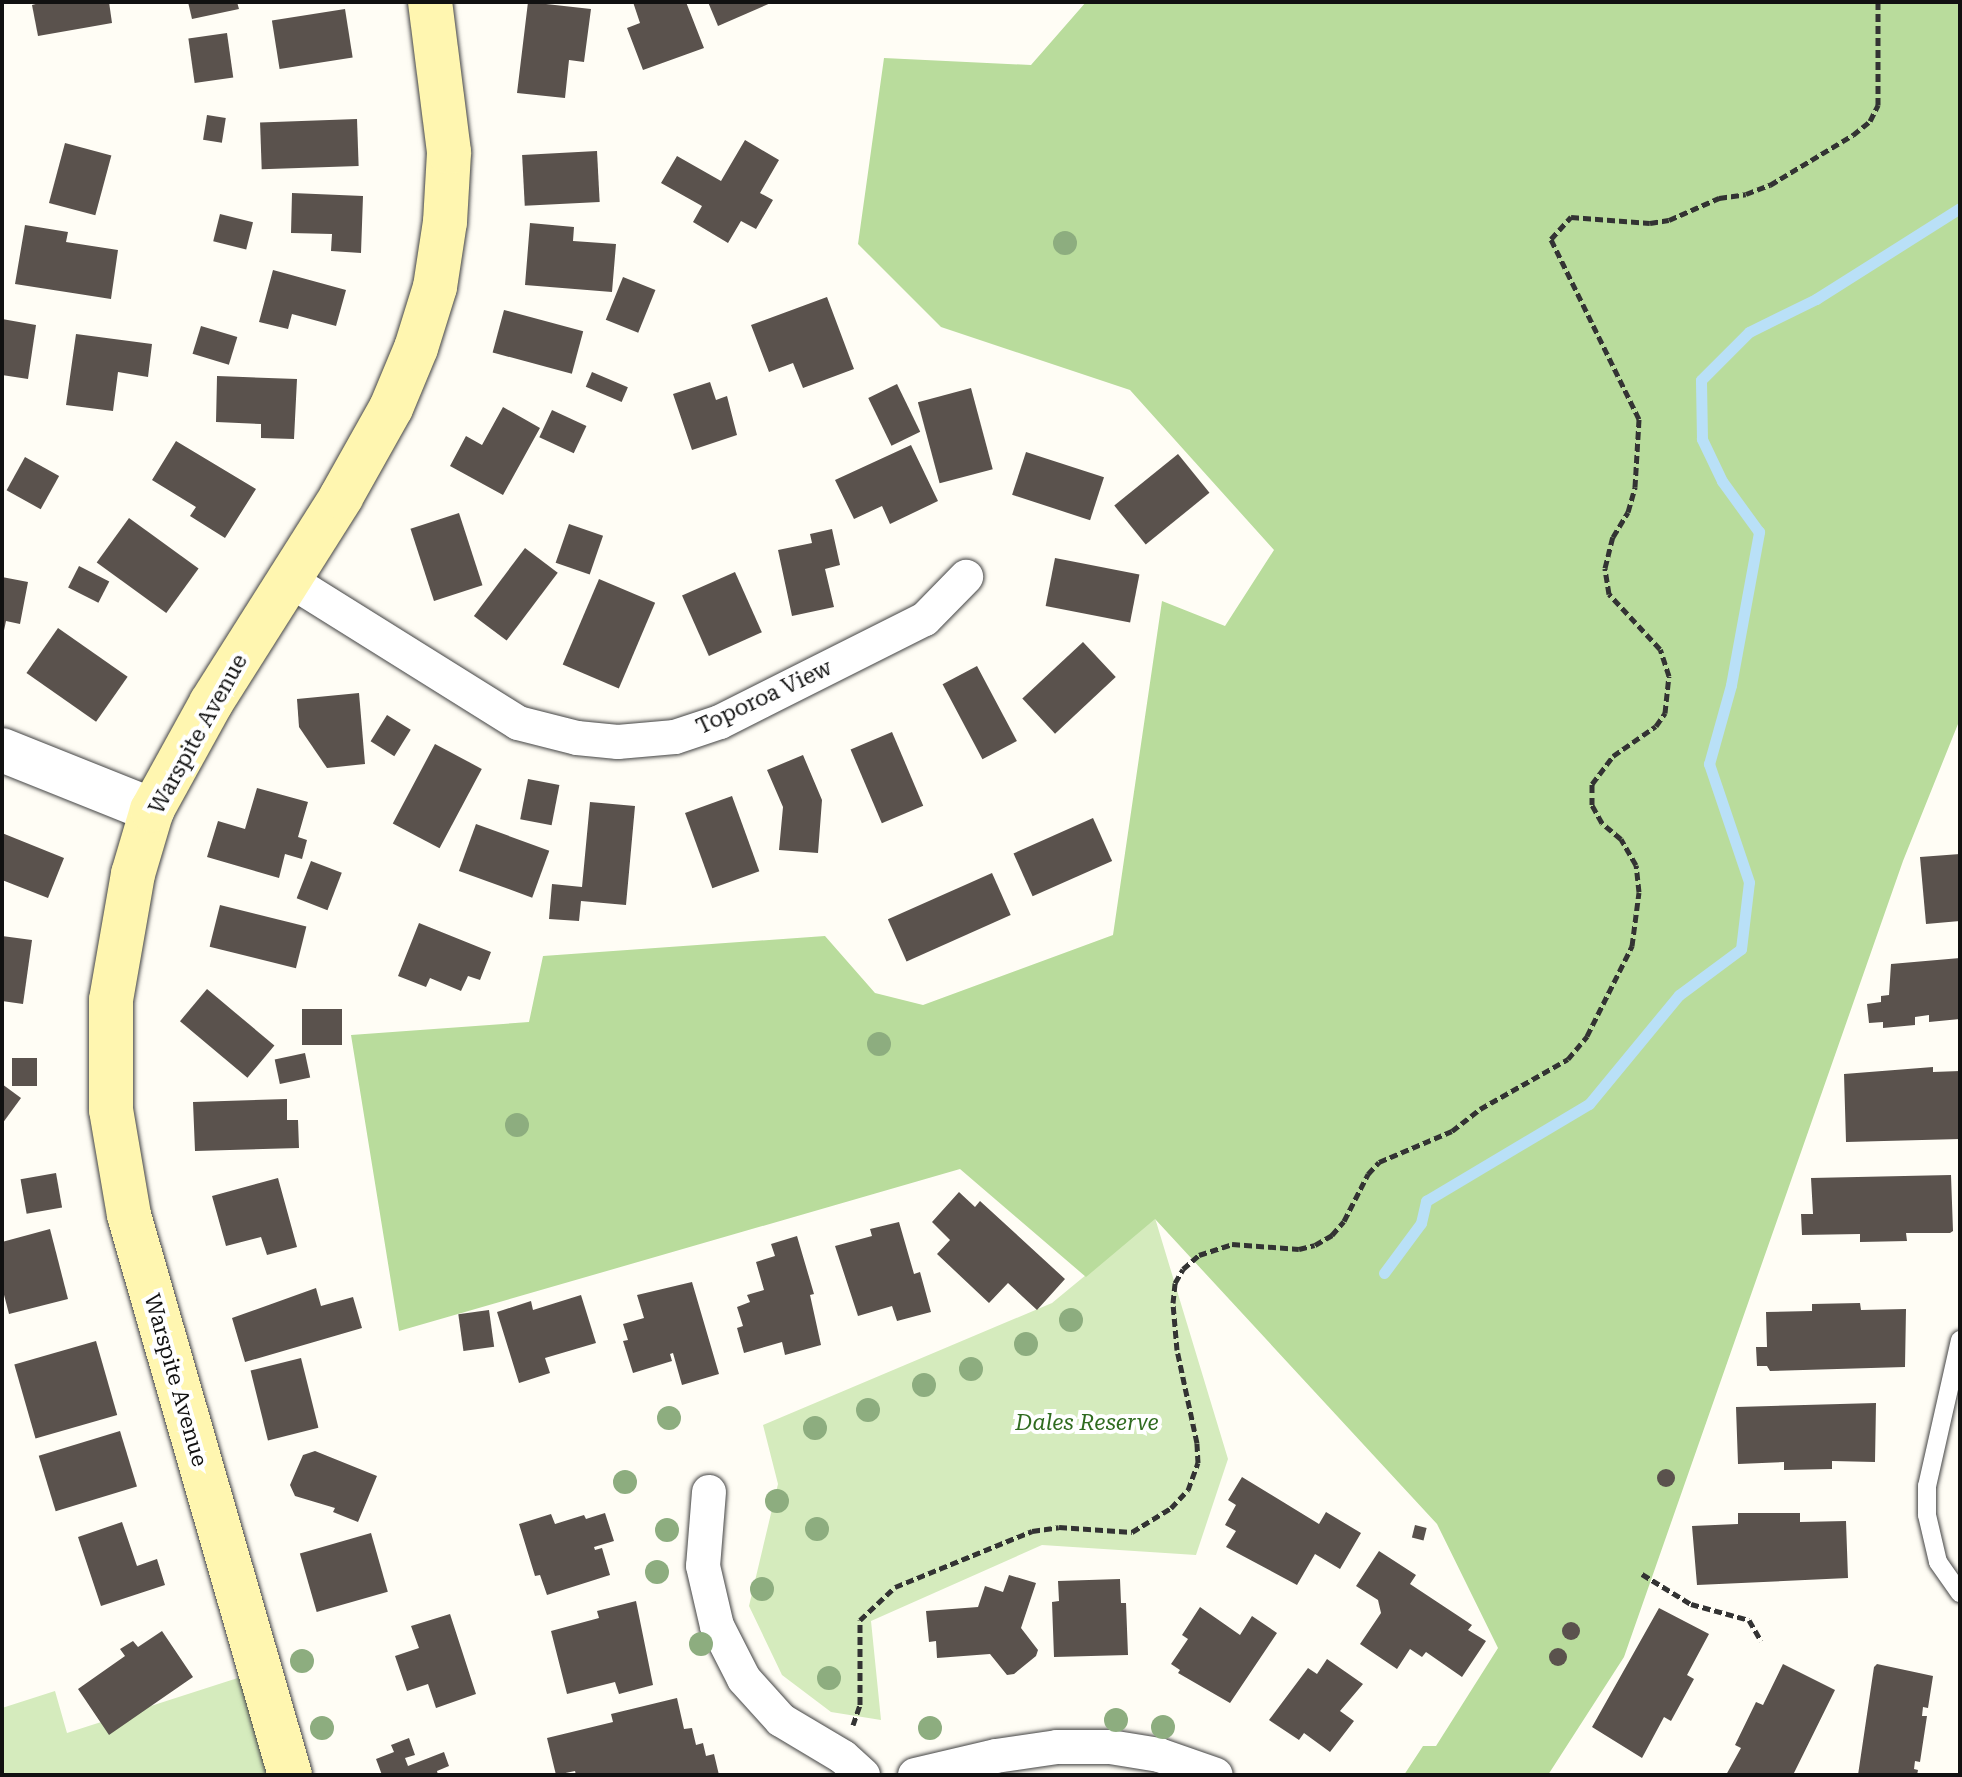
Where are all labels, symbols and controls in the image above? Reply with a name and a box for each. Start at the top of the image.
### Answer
street label: Warspite Avenue [143,649,253,819]
street label: Toporoa View [692,654,836,740]
street label: Warspite Avenue [139,1291,213,1469]
park label: Dales Reserve [1015,1410,1159,1436]

